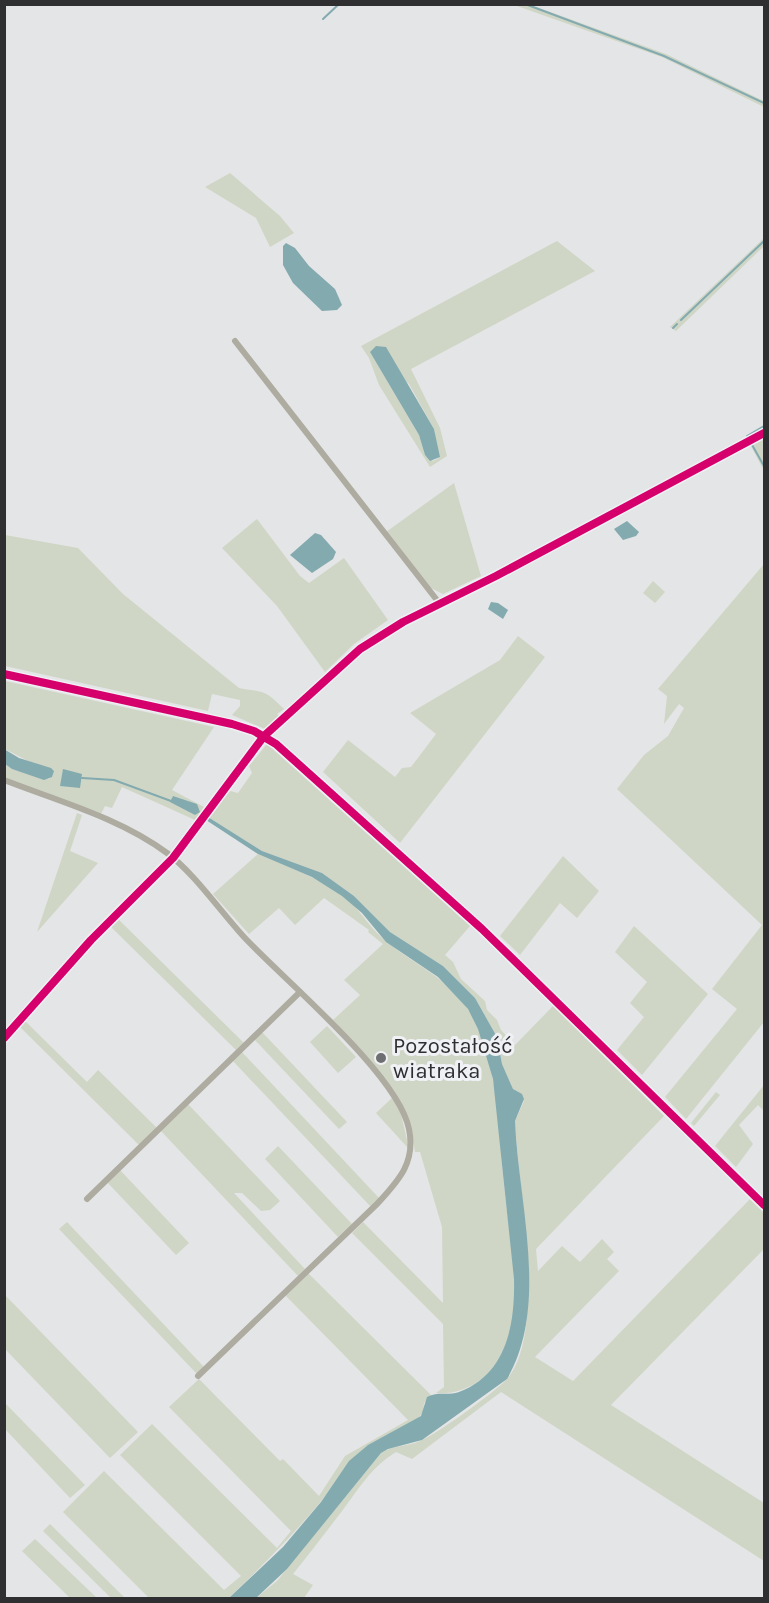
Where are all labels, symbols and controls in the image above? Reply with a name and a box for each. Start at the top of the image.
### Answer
place label: Pozostałość wiatraka [393,1033,513,1084]
marker: Pozostałość wiatraka [374,1051,388,1065]

